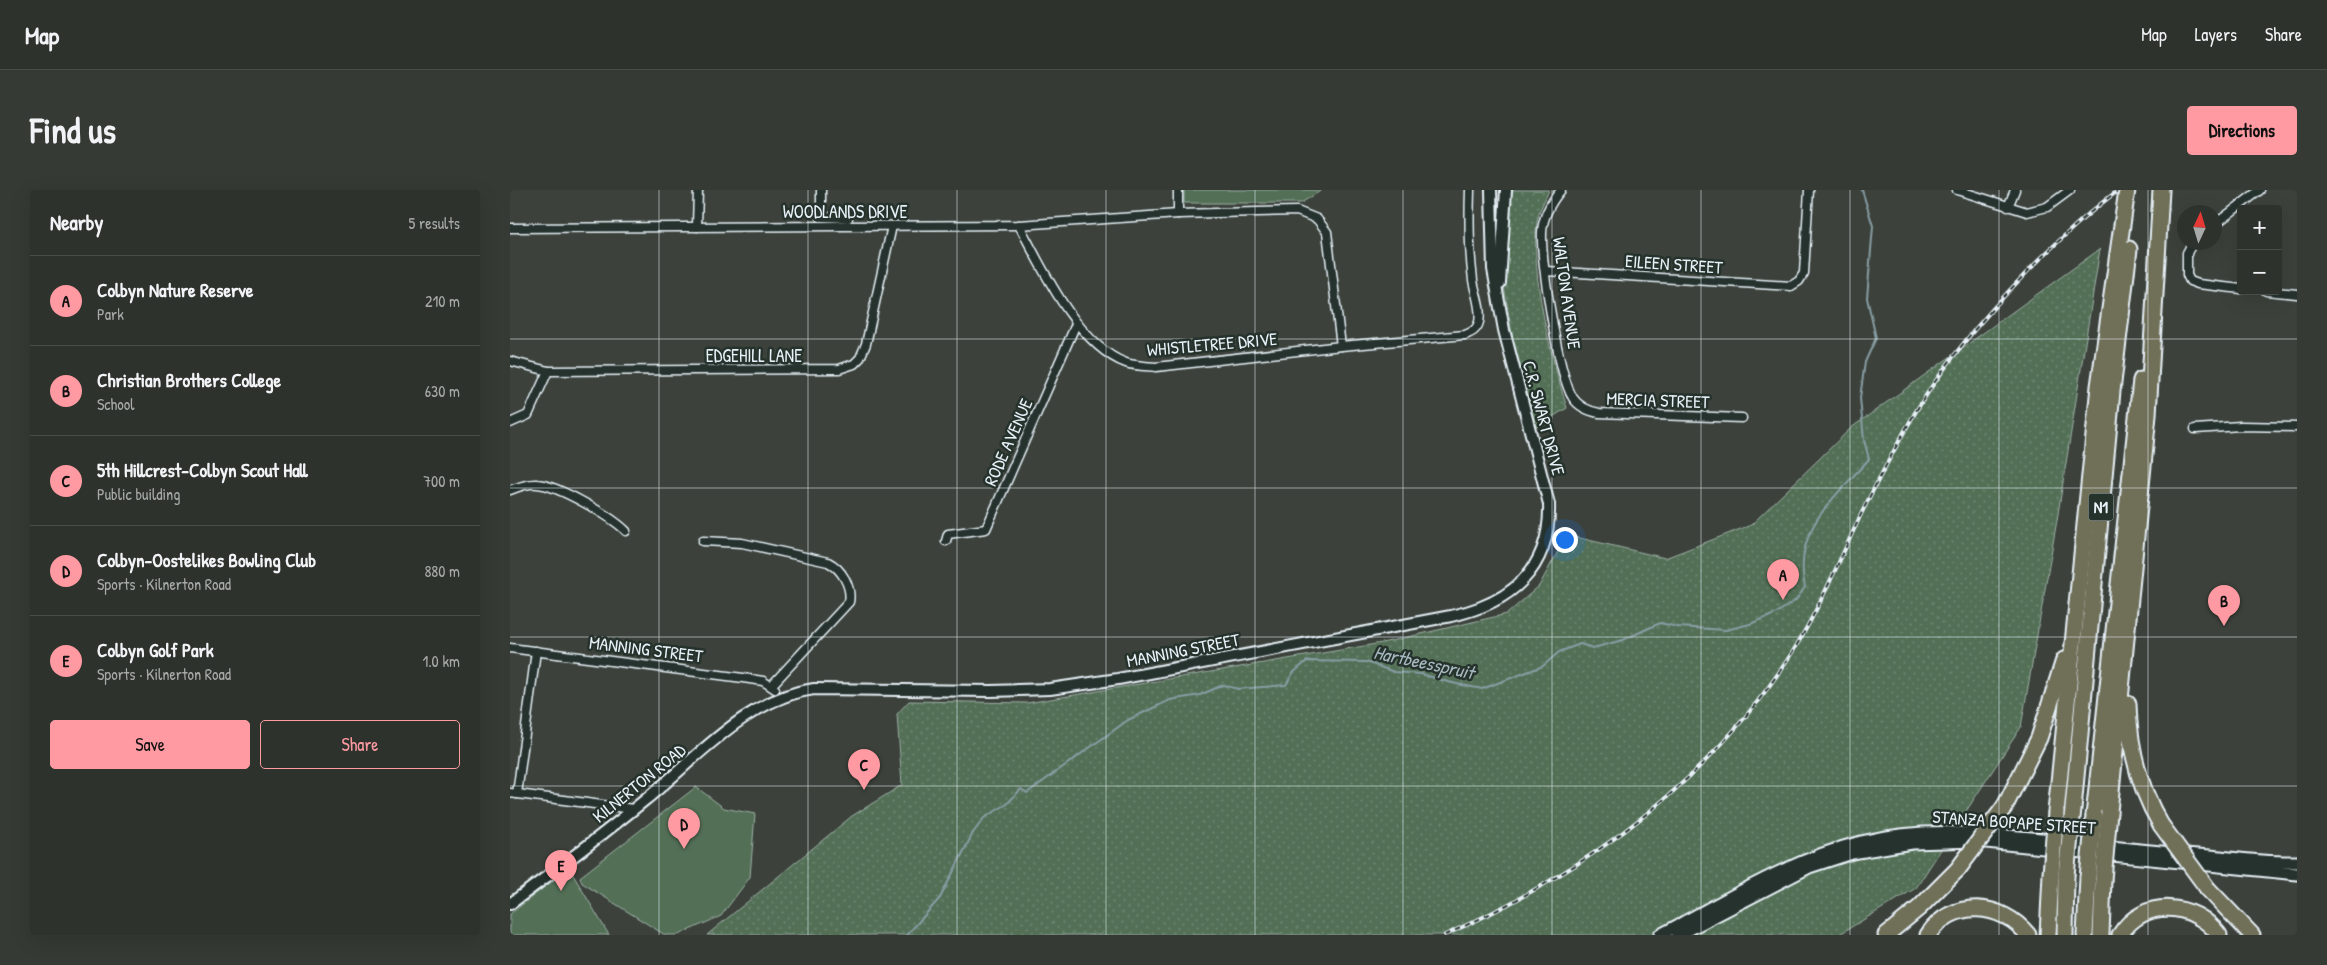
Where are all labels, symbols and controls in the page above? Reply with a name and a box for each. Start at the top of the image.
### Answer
text: Map [25,19,59,51]
text: Map [2141,22,2167,47]
text: Layers [2195,22,2237,47]
text: Share [2265,22,2302,47]
button: Directions [2187,106,2297,155]
text: Find us [30,107,116,154]
street label: WOODLANDS DRIVE [783,199,907,224]
north arrow [2177,205,2222,250]
map controls [2237,205,2282,295]
button: + [2237,205,2282,250]
text: Nearby [50,208,103,237]
text: 5 results [409,212,460,234]
street label: WALTON AVENUE [1547,235,1587,351]
street label: EILEEN STREET [1624,248,1724,280]
button: − [2237,250,2282,295]
text: Colbyn Nature Reserve [97,277,253,303]
text: A [62,290,70,312]
text: 210 m [425,290,460,312]
text: Park [97,303,124,325]
street label: WHISTLETREE DRIVE [1146,326,1278,362]
street label: EDGEHILL LANE [706,343,802,368]
street label: C.R. SWART DRIVE [1517,358,1571,478]
text: Christian Brothers College [97,367,281,393]
text: B [62,380,70,402]
text: 630 m [425,380,460,402]
street label: MERCIA STREET [1606,386,1710,414]
text: School [97,393,134,415]
street label: RODE AVENUE [978,394,1038,490]
text: 5th Hillcrest-Colbyn Scout Hall [97,457,308,483]
text: C [62,470,70,492]
text: 700 m [423,470,460,492]
text: Public building [97,483,180,505]
road number: N1 [2088,494,2114,520]
your location [1552,527,1578,553]
text: Colbyn-Oostelikes Bowling Club [97,547,316,573]
pin: A [1767,559,1799,600]
text: D [62,560,70,582]
text: 880 m [424,560,460,582]
text: Sports · Kilnerton Road [97,573,231,595]
pin: B [2208,585,2240,626]
street label: MANNING STREET [1124,627,1242,673]
street label: MANNING STREET [588,630,705,668]
text: Colbyn Golf Park [97,637,214,663]
water label: Hartbeesspruit [1372,639,1479,686]
text: E [62,650,70,672]
text: 1.0 km [422,650,460,672]
text: Sports · Kilnerton Road [97,663,231,685]
button: Save [50,720,250,769]
button: Share [260,720,460,769]
street label: KILNERTON ROAD [588,739,690,827]
pin: C [848,749,880,790]
street label: STANZA BOPAPE STREET [1932,804,2097,840]
pin: D [668,808,700,849]
pin: E [545,850,577,891]

